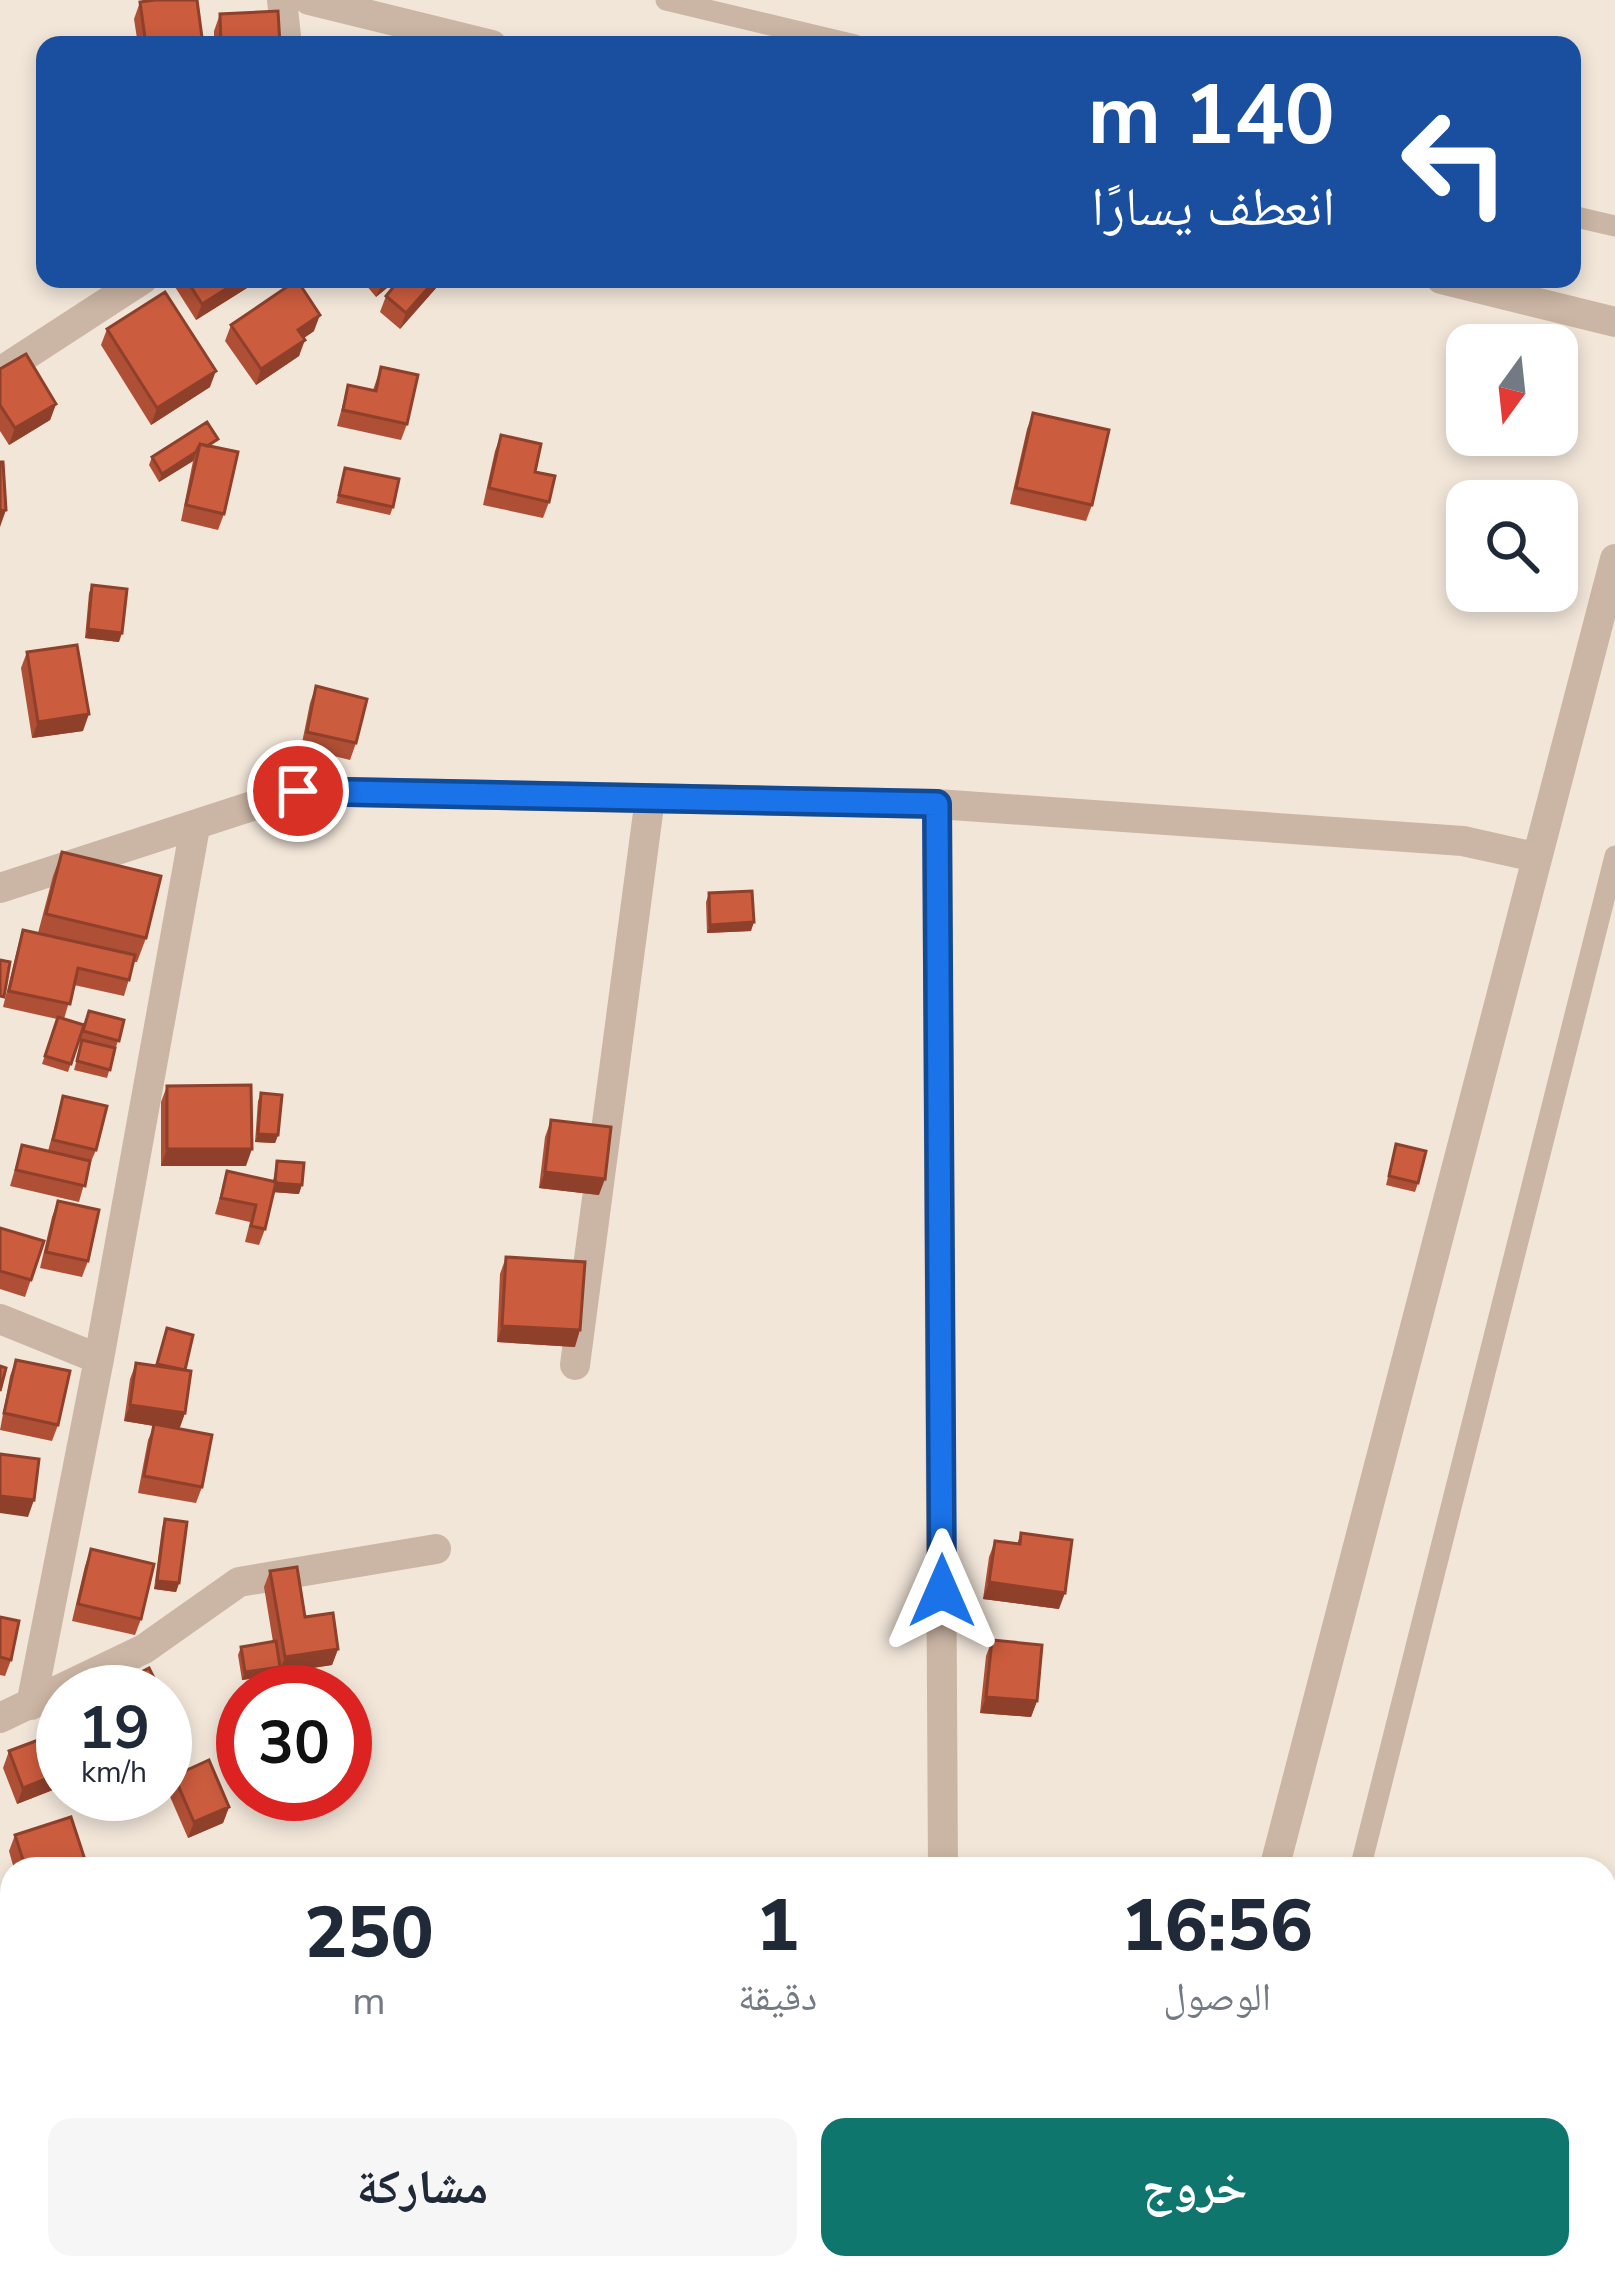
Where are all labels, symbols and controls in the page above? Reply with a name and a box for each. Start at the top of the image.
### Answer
text: 140 m [1087,58,1335,173]
icon: left [1377,84,1533,240]
text: انعطف يسارًا [1091,170,1335,244]
north arrow [1446,324,1578,456]
map controls [1446,324,1578,612]
button: search [1446,480,1578,612]
pin [247,740,349,842]
icon: arrive [265,758,331,824]
position arrow [879,1528,1005,1654]
speed limit sign: 30 [216,1665,372,1821]
text: 19 [78,1687,150,1769]
text: km/h [81,1752,147,1793]
text: 1 [756,1877,799,1975]
text: 16:56 [1121,1877,1313,1975]
text: 250 [304,1884,434,1982]
text: دقيقة [738,1971,817,2024]
text: الوصول [1163,1971,1271,2024]
text: m [352,1975,386,2028]
button: مشاركة [48,2118,797,2256]
button: خروج [821,2118,1569,2256]

